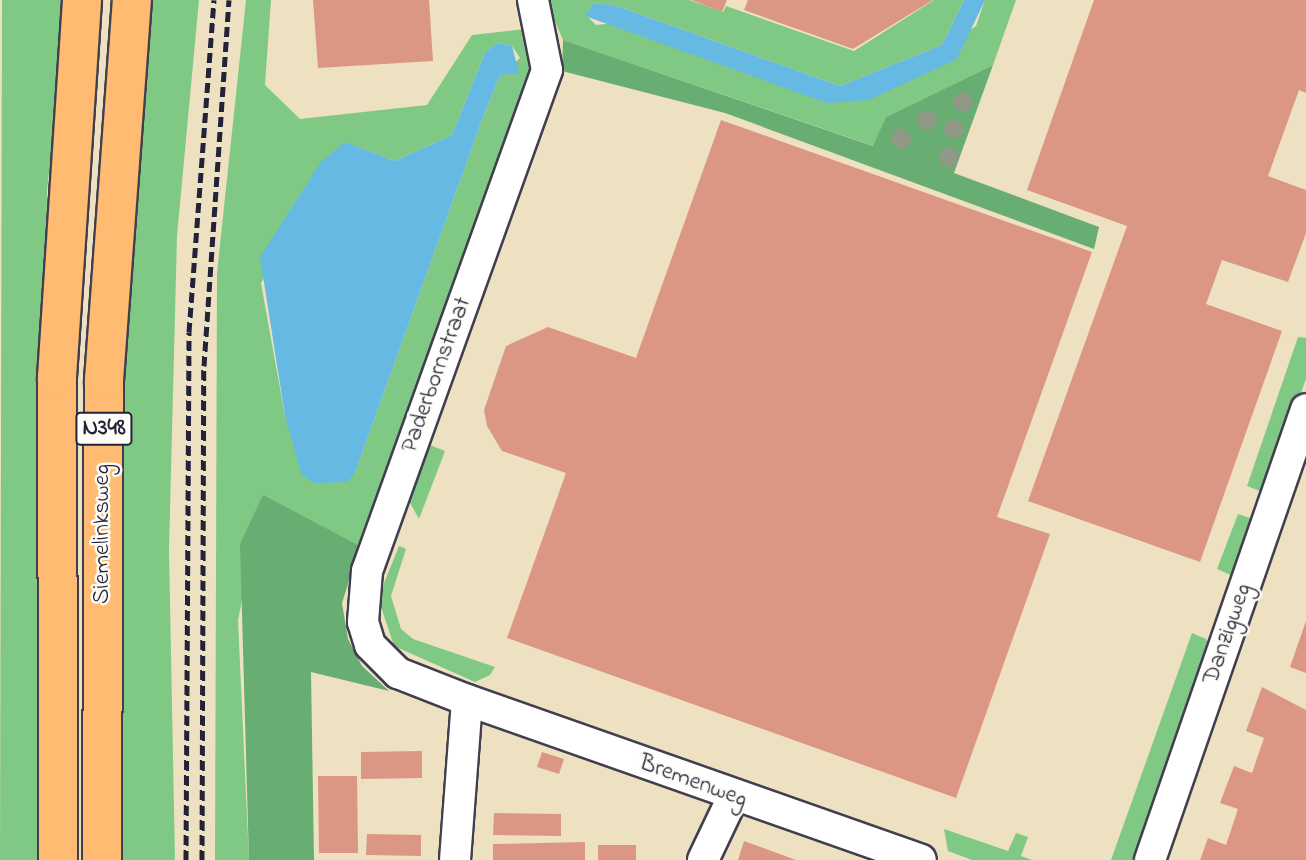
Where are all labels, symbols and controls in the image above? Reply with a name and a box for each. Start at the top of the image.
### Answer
street label: Paderbornstraat [396,293,478,457]
road number: N348 [74,410,134,448]
street label: Siemelinksweg [89,464,117,604]
street label: Danzigweg [1197,580,1259,688]
street label: Bremenweg [635,749,751,815]

